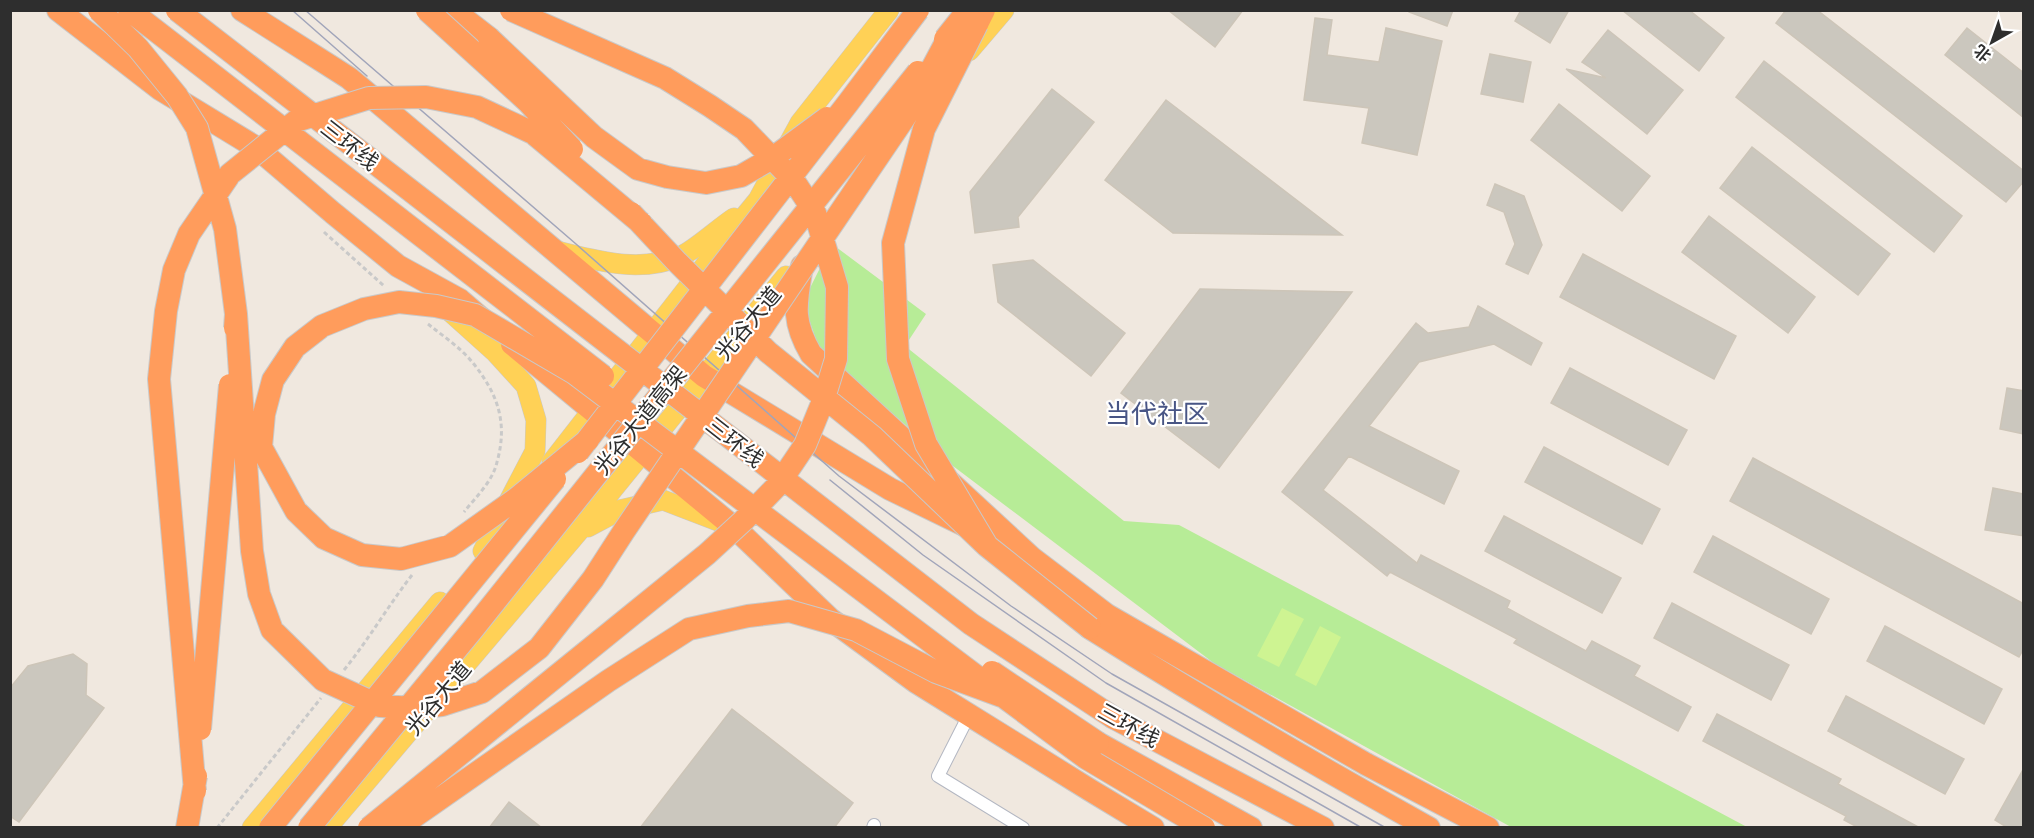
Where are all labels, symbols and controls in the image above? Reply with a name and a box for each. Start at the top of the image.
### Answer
north arrow [1962,12,2022,72]
text: 北 [1969,39,1996,68]
street label: 三环线 [314,111,386,179]
street label: 光谷大道 [707,278,789,368]
street label: 光谷大道高架 [585,358,695,482]
district label: 当代社区 [1105,394,1209,433]
street label: 三环线 [699,408,771,476]
street label: 光谷大道 [397,653,479,743]
street label: 三环线 [1092,694,1166,756]

